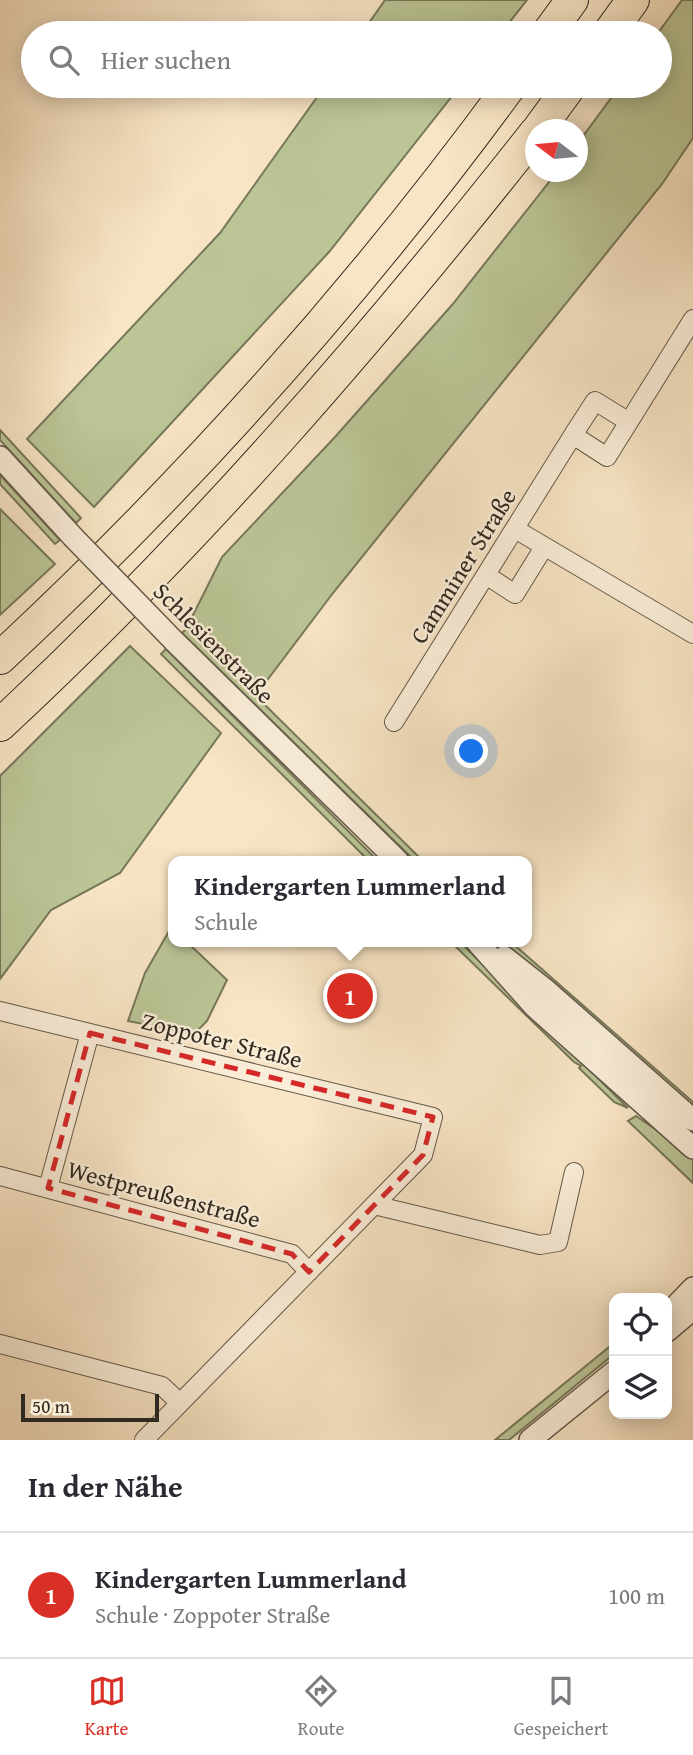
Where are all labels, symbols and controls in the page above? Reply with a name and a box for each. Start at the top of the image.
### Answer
search box [21,21,672,98]
text: Hier suchen [101,40,231,79]
icon: search [45,41,83,79]
north arrow [525,119,588,182]
street label: Camminer Straße [401,482,525,650]
street label: Schlesienstraße [145,574,283,712]
your location [454,734,488,768]
popup [168,856,532,947]
text: Kindergarten Lummerland [194,866,506,905]
text: Schule [194,905,258,938]
pin: 1 [327,970,373,1022]
street label: Zoppoter Straße [138,1003,306,1077]
street label: Westpreußenstraße [64,1151,264,1237]
map controls [609,1293,672,1419]
button: locate [609,1293,672,1356]
button: layers [609,1356,672,1419]
scale bar [21,1391,159,1423]
text: 50 m [32,1392,70,1420]
text: In der Nähe [28,1464,183,1508]
text: Kindergarten Lummerland [95,1559,407,1598]
text: 1 [45,1579,57,1612]
text: 100 m [608,1579,665,1612]
text: Schule · Zoppoter Straße [95,1598,330,1631]
tab: Karte [85,1672,128,1742]
tab: Route [298,1672,344,1742]
tab: Gespeichert [514,1672,608,1742]

